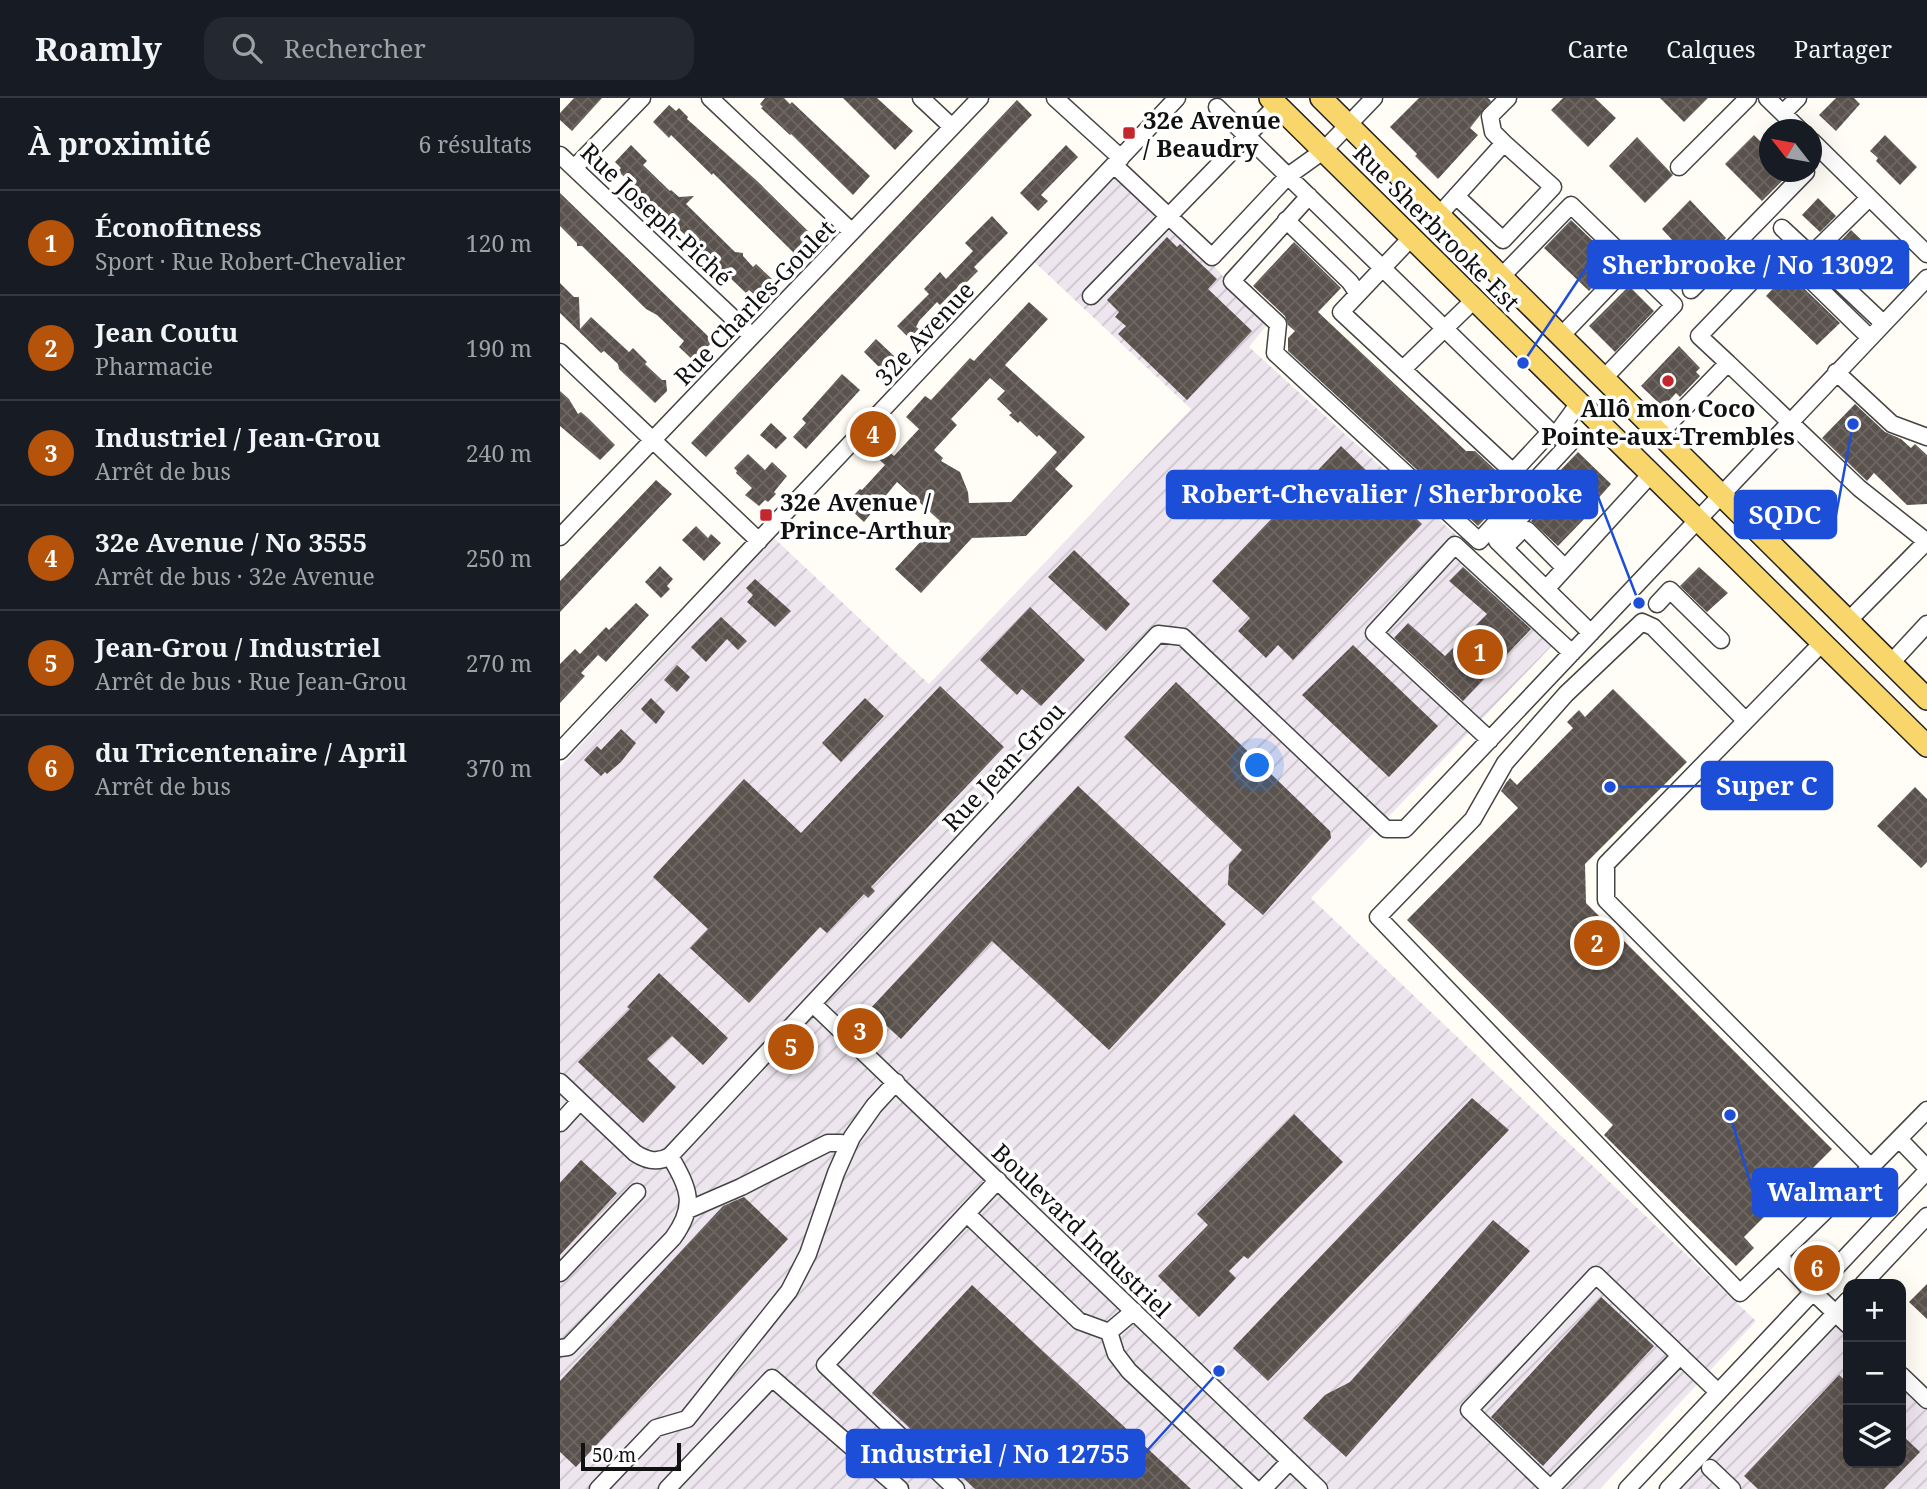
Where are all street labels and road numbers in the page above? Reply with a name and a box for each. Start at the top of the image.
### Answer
street label: Rue Joseph-Piché [574,135,740,293]
street label: Rue Sherbrooke Est [1346,136,1528,318]
street label: Rue Charles-Goulet [666,212,842,392]
street label: 32e Avenue [867,274,981,392]
street label: Rue Jean-Grou [935,694,1071,838]
street label: Boulevard Industriel [985,1136,1179,1325]

